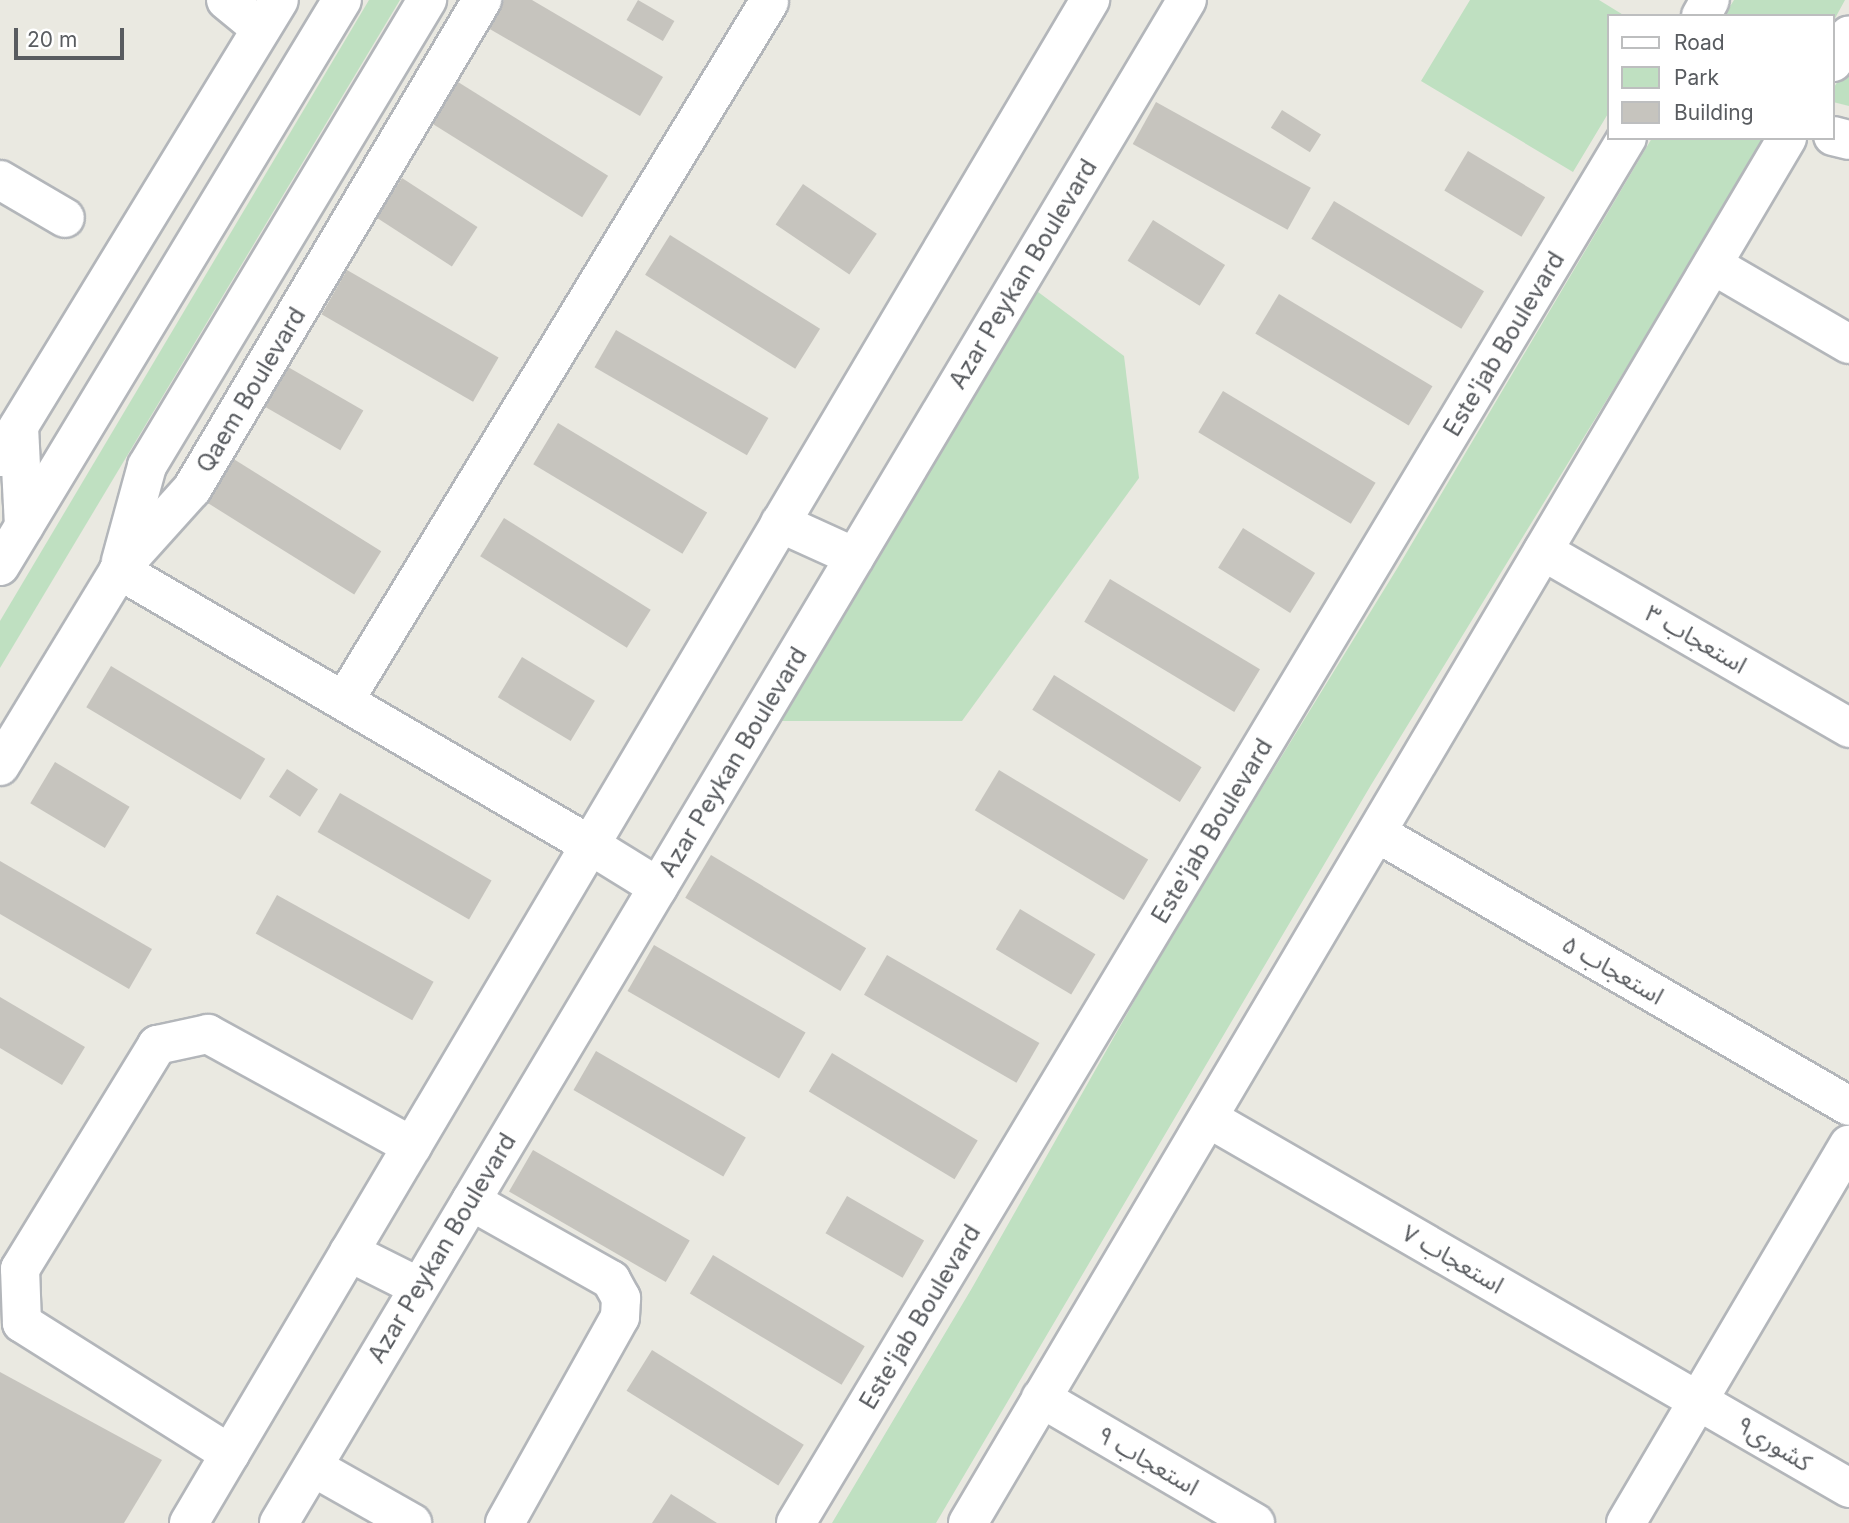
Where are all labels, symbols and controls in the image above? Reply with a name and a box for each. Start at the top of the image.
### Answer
scale bar [18,14,128,58]
legend [1608,14,1835,140]
text: 20 m [27,27,77,52]
text: Road [1674,30,1725,55]
text: Park [1674,65,1719,90]
text: Building [1674,100,1754,125]
street label: Azar Peykan Boulevard [943,154,1103,394]
street label: Este'jab Boulevard [1438,247,1570,441]
street label: Qaem Boulevard [190,302,312,478]
street label: استعجاب ۳ [1640,598,1752,680]
street label: Azar Peykan Boulevard [653,642,813,882]
street label: Este'jab Boulevard [1146,734,1278,928]
street label: استعجاب ۵ [1557,929,1669,1011]
street label: Azar Peykan Boulevard [362,1128,522,1368]
street label: استعجاب ۷ [1397,1218,1509,1300]
street label: Este'jab Boulevard [854,1220,986,1414]
street label: ۹کشوری [1731,1410,1817,1478]
street label: استعجاب ۹ [1092,1420,1204,1502]

